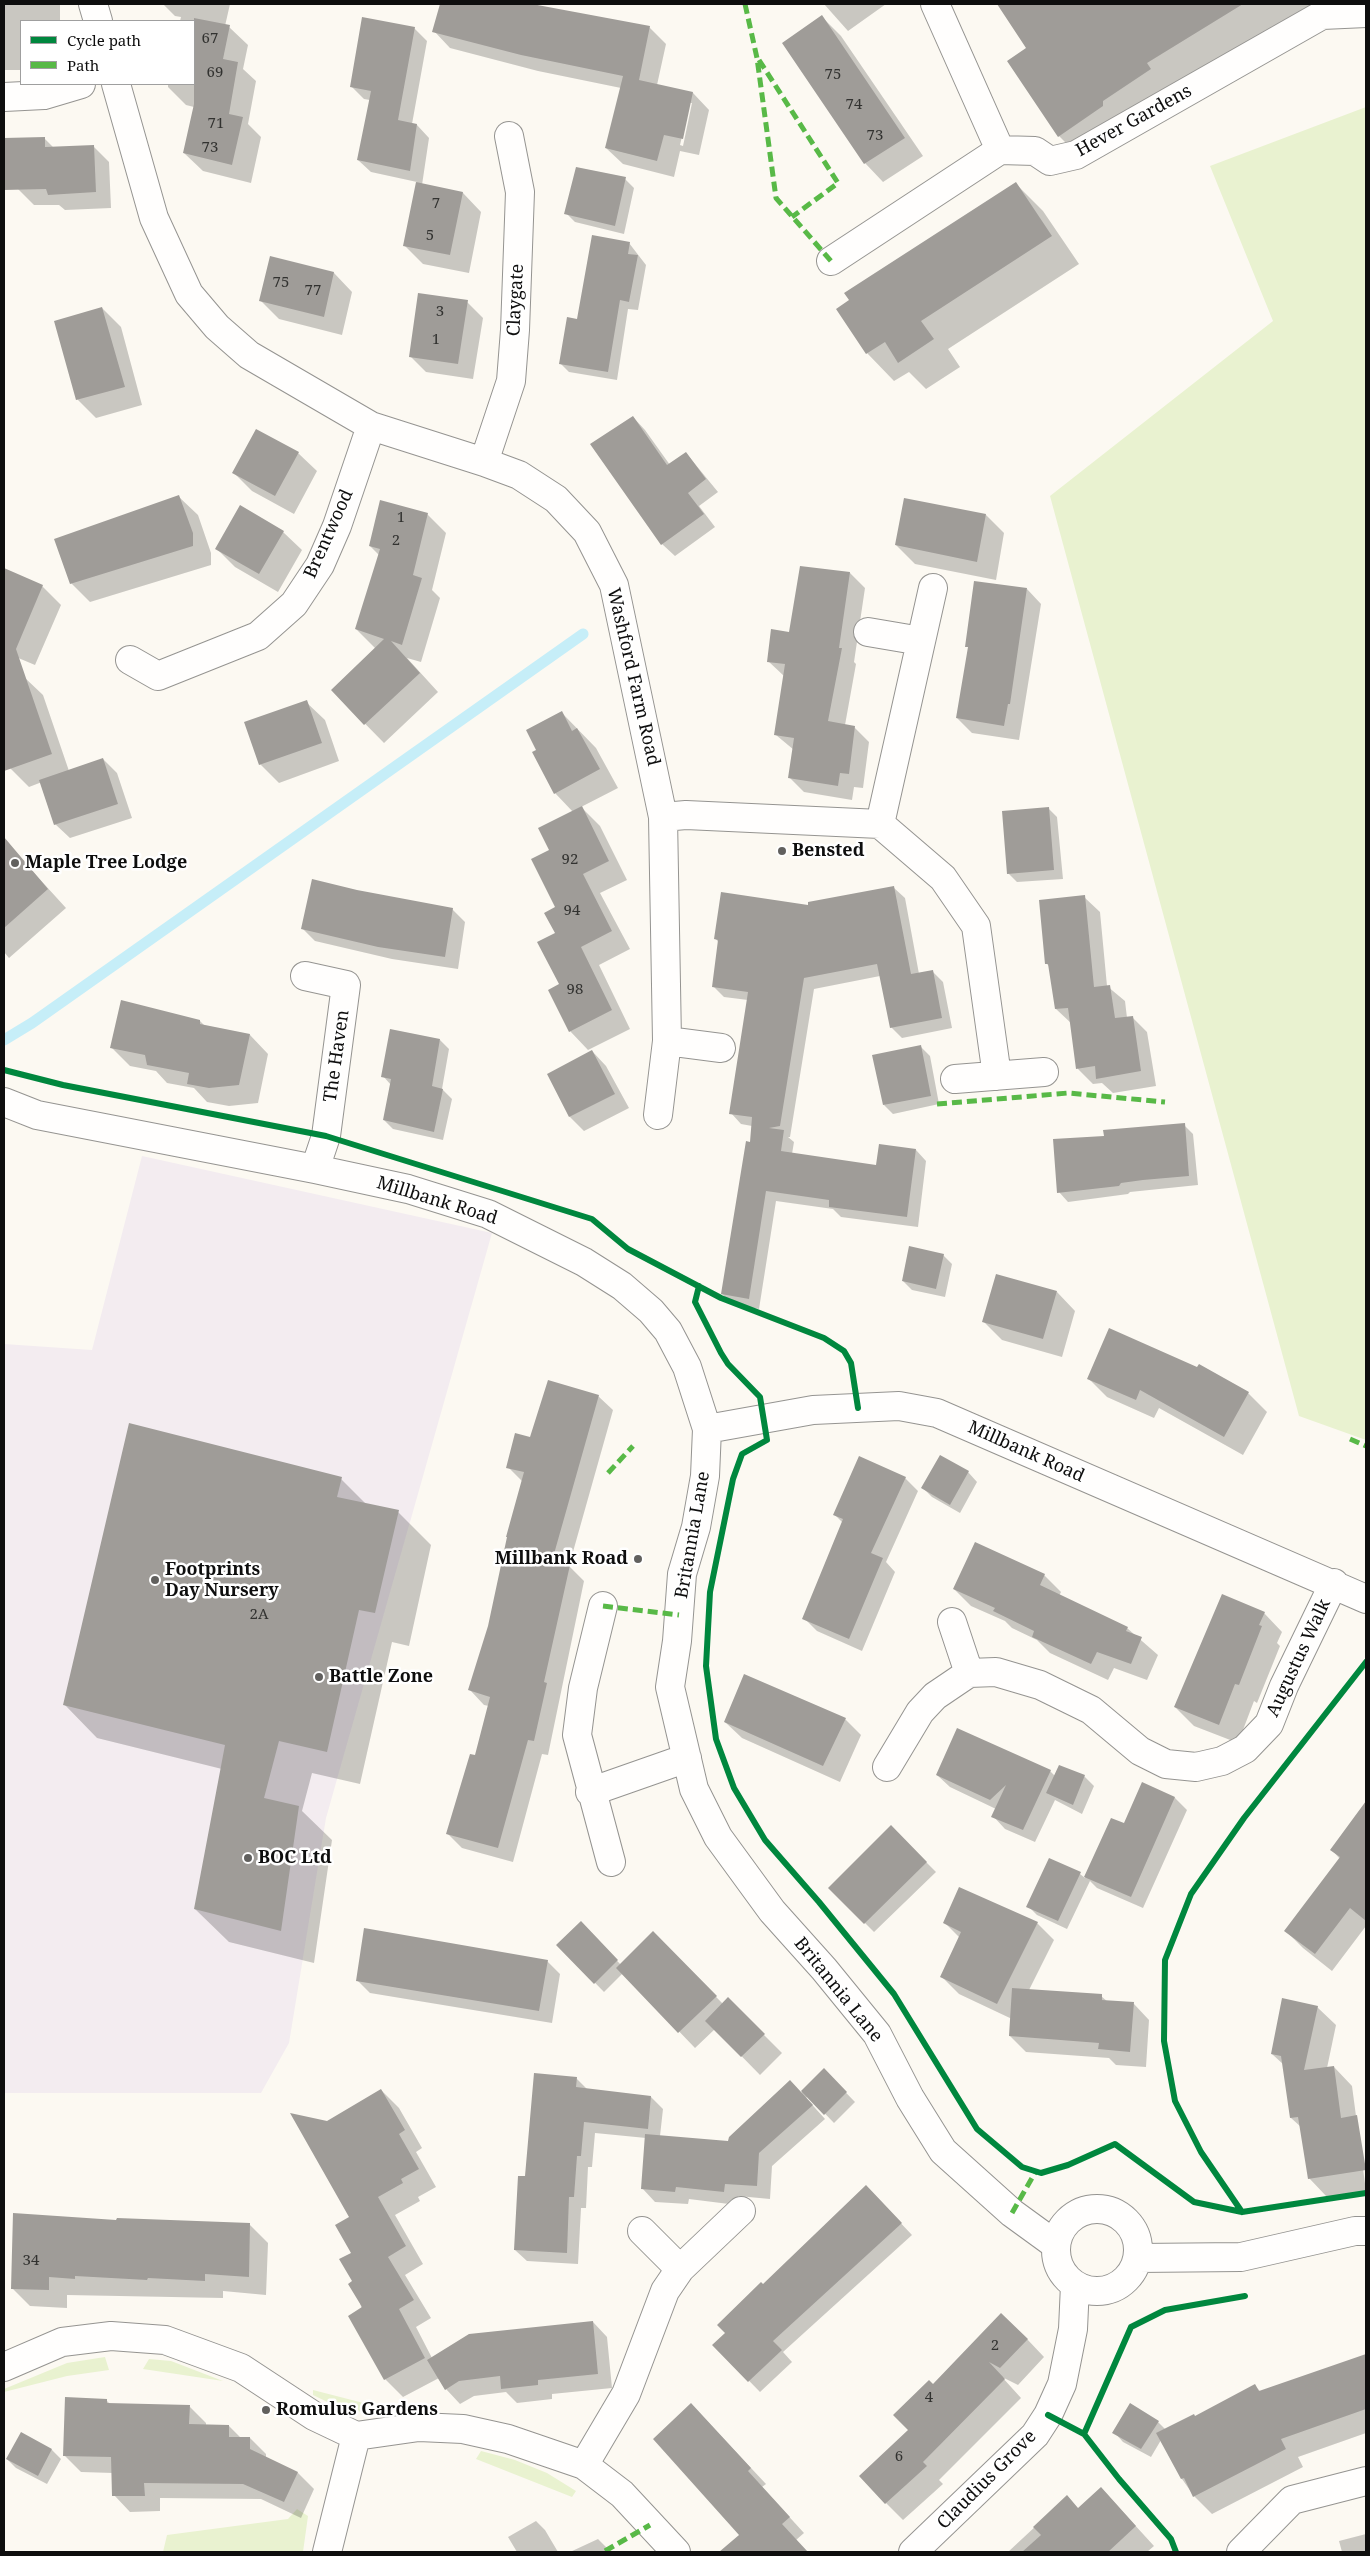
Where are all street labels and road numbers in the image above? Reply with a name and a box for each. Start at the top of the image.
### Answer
street label: Hever Gardens [1072,80,1196,162]
street label: Claygate [503,263,529,337]
street label: Brentwood [300,486,358,582]
street label: Washford Farm Road [602,586,664,768]
street label: The Haven [320,1009,354,1103]
street label: Millbank Road [374,1172,500,1230]
street label: Millbank Road [964,1417,1088,1487]
street label: Britannia Lane [671,1470,715,1600]
street label: Augustus Walk [1262,1596,1336,1720]
street label: Britannia Lane [789,1933,887,2047]
street label: Claudius Grove [933,2426,1041,2534]

